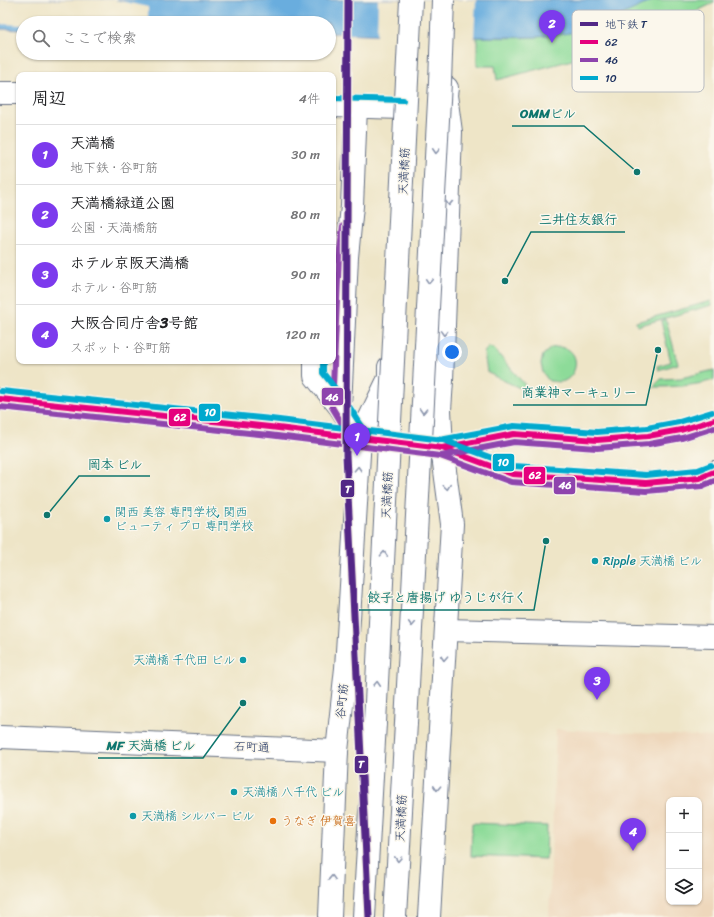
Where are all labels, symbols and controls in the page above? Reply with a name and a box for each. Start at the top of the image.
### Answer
pin: 2 [539,10,565,43]
legend [572,10,704,92]
text: 地下鉄 T [605,15,648,34]
search box [16,16,336,60]
text: ここで検索 [62,25,137,51]
icon: search [30,27,52,49]
text: 62 [605,33,618,52]
text: 46 [605,51,618,70]
text: 10 [605,69,617,88]
text: 周辺 [32,83,66,113]
text: 4件 [299,87,320,110]
callout: OMMビル [512,101,584,126]
text: OMMビル [519,102,576,125]
text: 天満橋 [70,130,115,156]
text: 1 [42,143,48,166]
text: 30 m [291,143,320,166]
street label: 天満橋筋 [392,146,416,196]
one-way arrow [432,148,440,154]
text: 地下鉄 · 谷町筋 [70,156,158,179]
text: 天満橋緑道公園 [70,190,175,216]
one-way arrow [444,200,453,206]
text: 2 [41,203,49,226]
text: 80 m [291,203,320,226]
callout: 三井住友銀行 [531,207,625,232]
text: 三井住友銀行 [539,208,617,231]
text: 公園 · 天満橋筋 [70,216,158,239]
text: ホテル京阪天満橋 [70,250,189,276]
text: 3 [41,263,49,286]
text: 90 m [290,263,320,286]
text: ホテル · 谷町筋 [70,276,158,299]
one-way arrow [425,278,434,284]
text: 大阪合同庁舎3号館 [70,310,198,336]
text: 4 [41,323,49,346]
text: 120 m [285,323,320,346]
one-way arrow [440,330,448,336]
text: スポット · 谷町筋 [70,336,171,359]
your location [442,342,462,362]
callout: 商業神マーキュリー [513,380,646,405]
text: 商業神マーキュリー [521,381,637,404]
line badge: 46 [321,387,344,406]
text: 46 [324,388,339,407]
line badge: 10 [198,403,221,422]
text: 10 [204,403,216,422]
one-way arrow [418,407,427,414]
line badge: 62 [168,408,191,427]
text: 62 [173,408,187,427]
pin: 1 [344,423,370,456]
callout: 岡本 ビル [79,451,150,476]
text: 岡本 ビル [87,453,143,476]
line badge: 10 [492,453,515,472]
text: 10 [497,453,509,472]
one-way arrow [353,466,362,472]
line badge: 62 [523,466,546,485]
text: 62 [528,466,542,485]
street label: 天満橋筋 [375,470,399,520]
line badge: 46 [553,476,576,495]
text: 46 [557,476,572,495]
line badge: T [340,479,355,498]
text: T [345,480,352,499]
one-way arrow [442,484,451,490]
place label: 関西 美容 専門学校, 関西 ビューティ プロ 専門学校 [115,501,253,537]
marker: 関西 美容 専門学校, 関西 ビューティ プロ 専門学校 [102,514,112,524]
place label: Ripple 天満橋 ビル [603,550,702,572]
one-way arrow [380,551,388,557]
marker: Ripple 天満橋 ビル [590,556,600,566]
callout: 餃子と唐揚げ ゆうじが行く [359,585,534,610]
text: 餃子と唐揚げ ゆうじが行く [367,586,527,609]
one-way arrow [407,621,416,627]
place label: 天満橋 千代田 ビル [133,649,235,671]
marker: 天満橋 千代田 ビル [238,655,248,665]
one-way arrow [440,655,449,661]
pin: 3 [584,667,610,700]
one-way arrow [373,681,382,687]
street label: 谷町筋 [329,682,355,720]
callout: MF 天満橋 ビル [98,733,203,758]
text: MF 天満橋 ビル [105,734,196,757]
street label: 石町通 [234,735,270,759]
line badge: T [354,755,369,774]
text: T [358,755,365,774]
place label: 天満橋 八千代 ビル [242,781,344,803]
one-way arrow [432,785,441,791]
marker: 天満橋 八千代 ビル [229,787,239,797]
street label: 天満橋筋 [389,793,413,843]
map controls [666,797,702,905]
button: + [666,797,702,833]
place label: 天満橋 シルバー ビル [141,805,254,827]
place label: うなぎ 伊賀喜 [281,810,356,832]
marker: 天満橋 シルバー ビル [128,811,138,821]
marker: うなぎ 伊賀喜 [268,816,278,826]
pin: 4 [620,818,646,851]
button: − [666,833,702,869]
one-way arrow [394,856,403,862]
button: layers [666,869,702,905]
one-way arrow [327,875,336,881]

